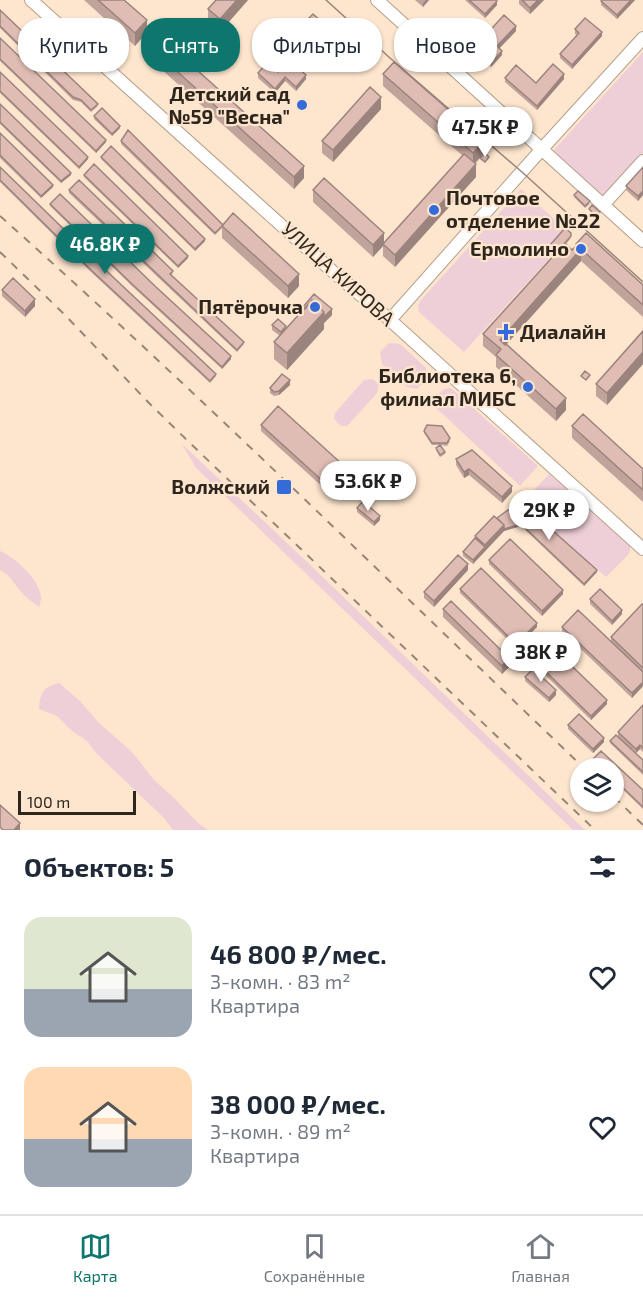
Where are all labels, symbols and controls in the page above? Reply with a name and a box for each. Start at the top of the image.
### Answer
chip: Купить [18,18,129,72]
chip: Снять [141,18,240,72]
chip: Фильтры [252,18,382,72]
chip: Новое [394,18,497,72]
place label: Детский сад №59 "Весна" [168,81,290,128]
marker: Детский сад №59 "Весна" [295,98,309,112]
pin: 47.5K ₽ [430,107,540,158]
text: 47.5K ₽ [451,114,519,138]
place label: Почтовое отделение №22 [446,185,600,232]
marker: Почтовое отделение №22 [427,203,441,217]
street label: УЛИЦА КИРОВА [277,216,401,331]
pin: 46.8K ₽ [50,224,160,275]
text: 46.8K ₽ [70,231,140,255]
place label: Ермолино [470,236,569,260]
marker: Ермолино [574,242,588,256]
place label: Пятёрочка [198,294,303,318]
marker: Пятёрочка [308,300,322,314]
place label: Диалайн [520,319,606,343]
marker: Диалайн [497,323,515,341]
place label: Библиотека 6, филиал МИБС [378,363,516,410]
marker: Библиотека 6, филиал МИБС [521,380,535,394]
pin: 53.6K ₽ [313,461,423,512]
text: 53.6K ₽ [334,468,402,492]
place label: Волжский [171,474,270,498]
marker: Волжский [275,478,293,496]
pin: 29K ₽ [507,490,591,541]
text: 29K ₽ [523,497,575,521]
pin: 38K ₽ [499,632,583,683]
text: 38K ₽ [515,639,567,663]
map controls [570,758,624,812]
button: layers [570,758,624,812]
scale bar [18,788,136,816]
text: 100 m [27,792,70,811]
icon: filters [586,850,619,883]
text: Объектов: 5 [24,851,174,882]
text: 46 800 ₽/мес. [210,938,387,969]
icon: home [72,941,144,1013]
icon: heart [586,961,619,994]
text: 3-комн. · 83 m² [210,969,351,993]
text: Квартира [210,993,300,1017]
text: 38 000 ₽/мес. [210,1088,386,1119]
icon: home [72,1091,144,1163]
icon: heart [586,1111,619,1144]
text: 3-комн. · 89 m² [210,1119,351,1143]
text: Квартира [210,1143,300,1167]
tab: Карта [73,1230,118,1285]
tab: Сохранённые [264,1230,365,1285]
tab: Главная [511,1230,570,1285]

